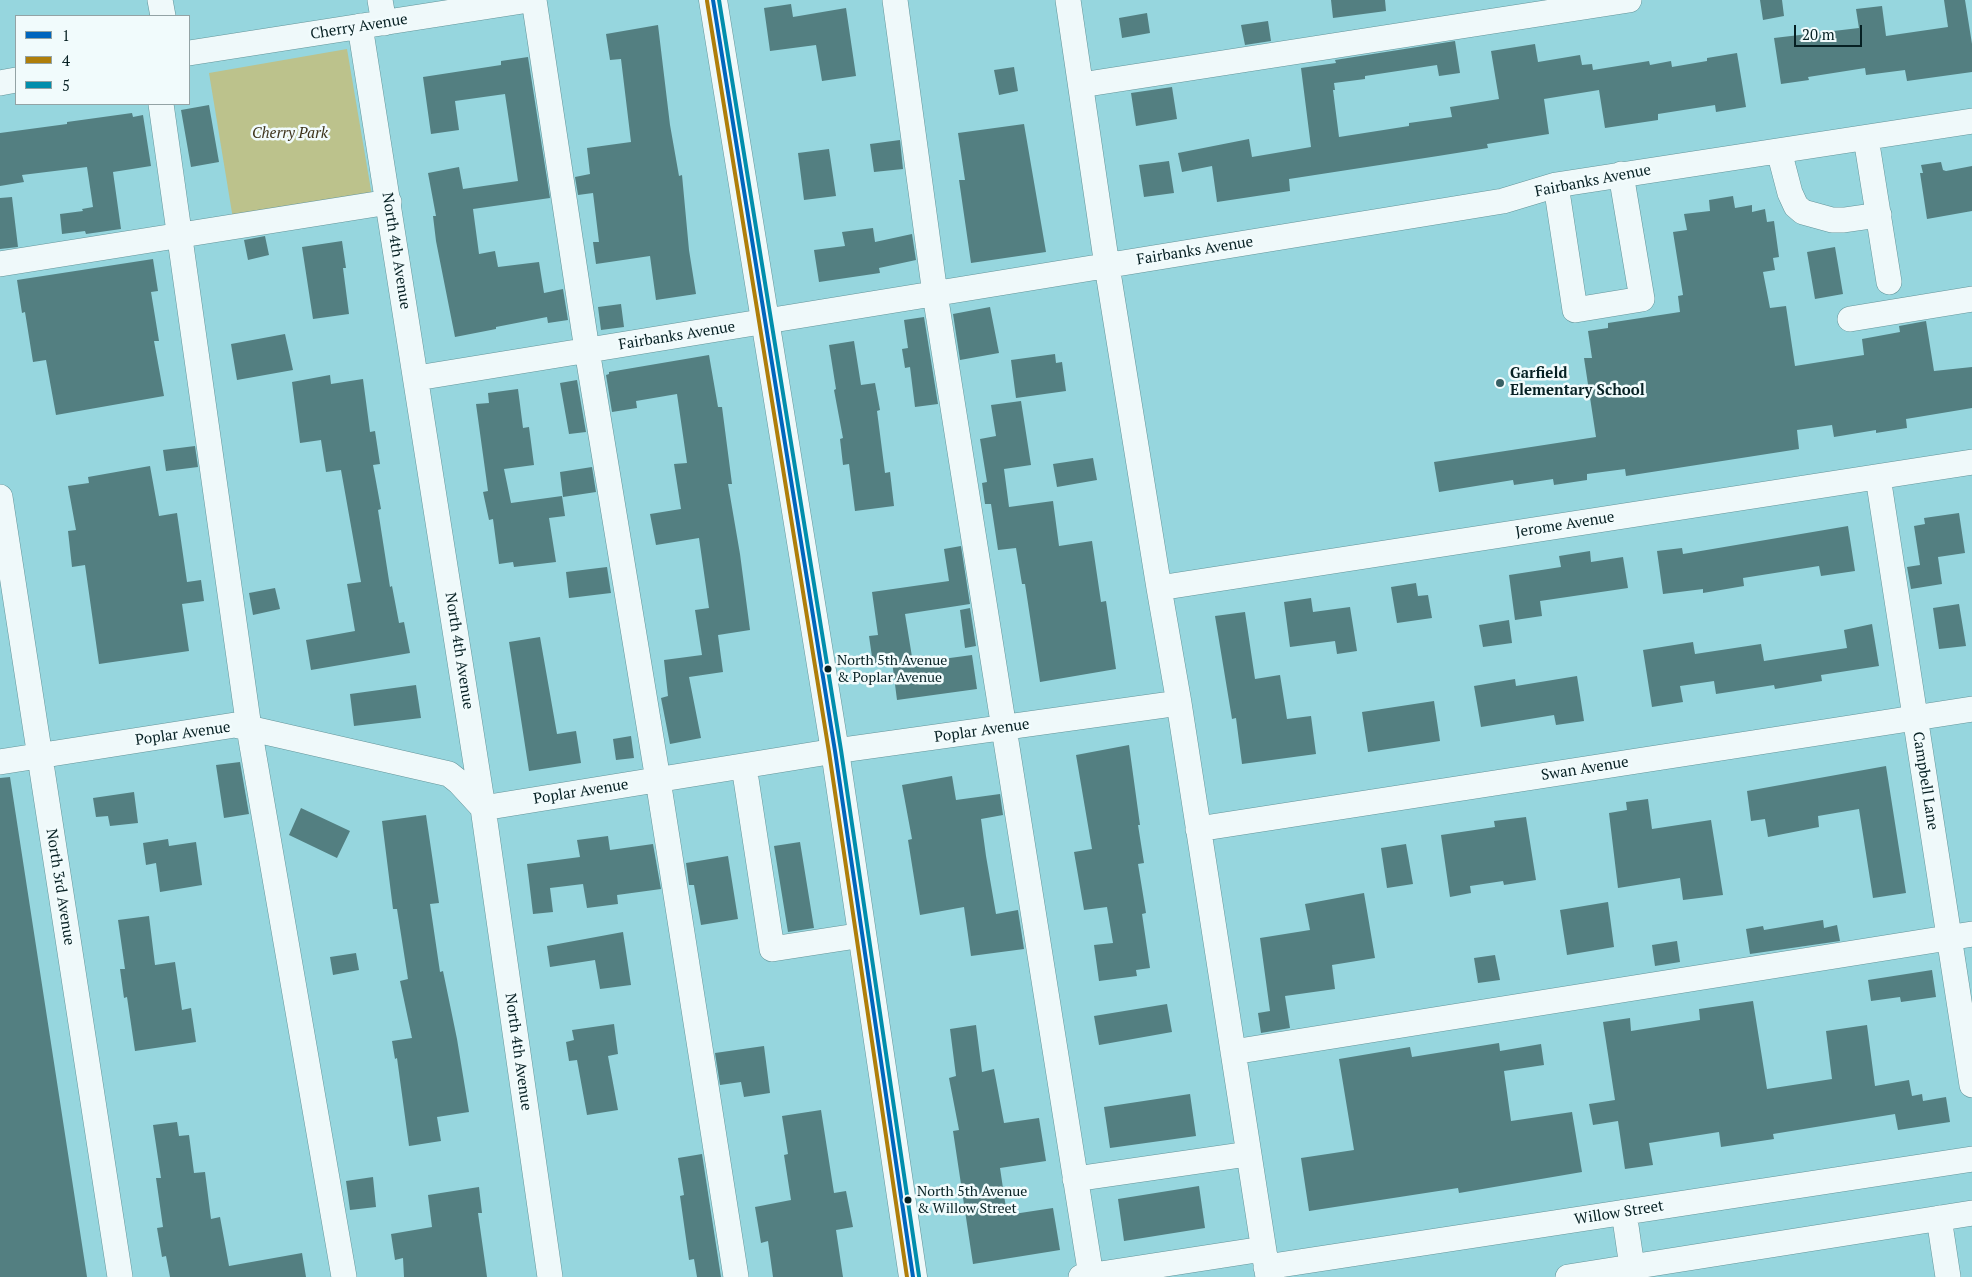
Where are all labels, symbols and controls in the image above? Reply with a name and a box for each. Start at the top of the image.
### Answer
street label: Cherry Avenue [309,10,409,44]
legend [15,15,190,105]
scale bar [1797,15,1864,47]
text: 20 m [1802,24,1835,44]
text: 1 [62,25,70,45]
text: 4 [62,50,70,70]
text: 5 [62,75,70,95]
park label: Cherry Park [252,125,328,143]
street label: Fairbanks Avenue [1534,161,1652,201]
street label: North 4th Avenue [378,191,414,311]
street label: Fairbanks Avenue [1135,233,1255,269]
street label: Fairbanks Avenue [617,318,737,354]
place label: Garfield Elementary School [1510,365,1645,400]
marker: Garfield Elementary School [1494,377,1506,389]
street label: Jerome Avenue [1514,508,1616,542]
street label: North 4th Avenue [441,591,477,711]
place label: North 5th Avenue & Poplar Avenue [837,653,947,686]
marker: North 5th Avenue & Poplar Avenue [823,664,833,674]
street label: Poplar Avenue [933,715,1031,747]
street label: Poplar Avenue [134,718,232,750]
street label: Campbell Lane [1908,731,1942,831]
street label: Swan Avenue [1540,753,1630,785]
street label: Poplar Avenue [532,776,630,808]
street label: North 3rd Avenue [42,827,78,947]
street label: North 4th Avenue [501,992,535,1112]
place label: North 5th Avenue & Willow Street [917,1184,1027,1216]
marker: North 5th Avenue & Willow Street [903,1195,913,1205]
street label: Willow Street [1573,1197,1665,1229]

